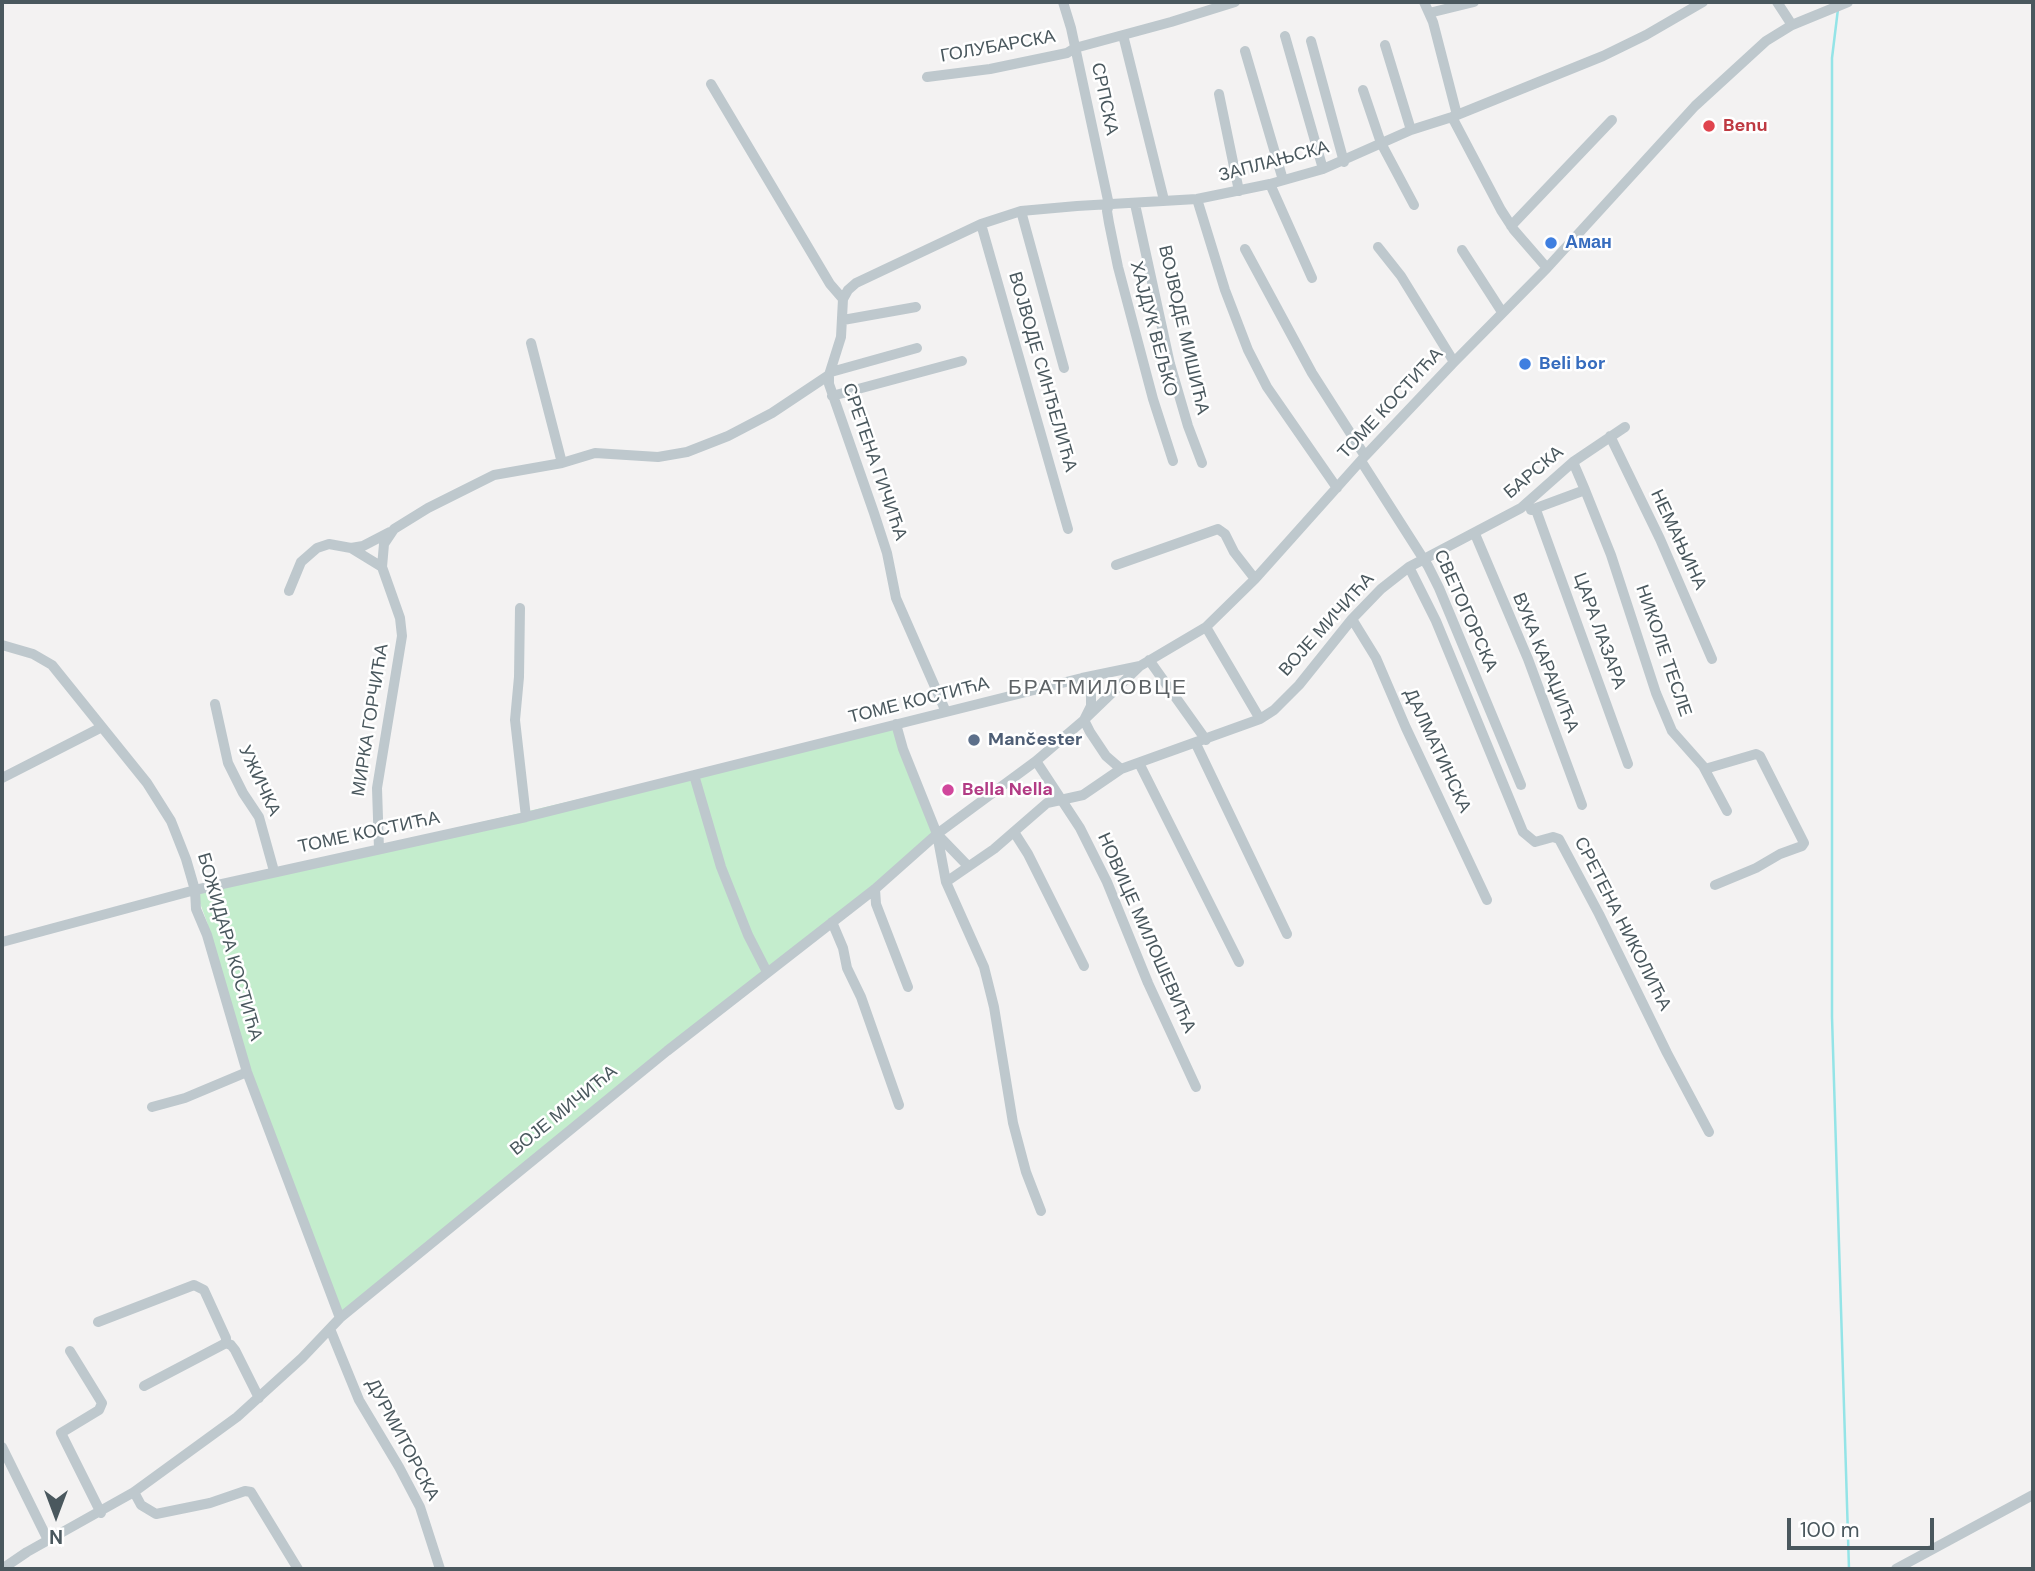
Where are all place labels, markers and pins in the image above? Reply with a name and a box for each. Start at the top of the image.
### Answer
place label: Benu [1723,115,1768,137]
marker: Benu [1701,118,1717,134]
place label: Аман [1565,232,1612,254]
marker: Аман [1543,235,1559,251]
place label: Beli bor [1539,353,1605,375]
marker: Beli bor [1517,356,1533,372]
place label: Mančester [988,729,1082,751]
marker: Mančester [966,732,982,748]
place label: Bella Nella [962,779,1053,801]
marker: Bella Nella [940,782,956,798]

